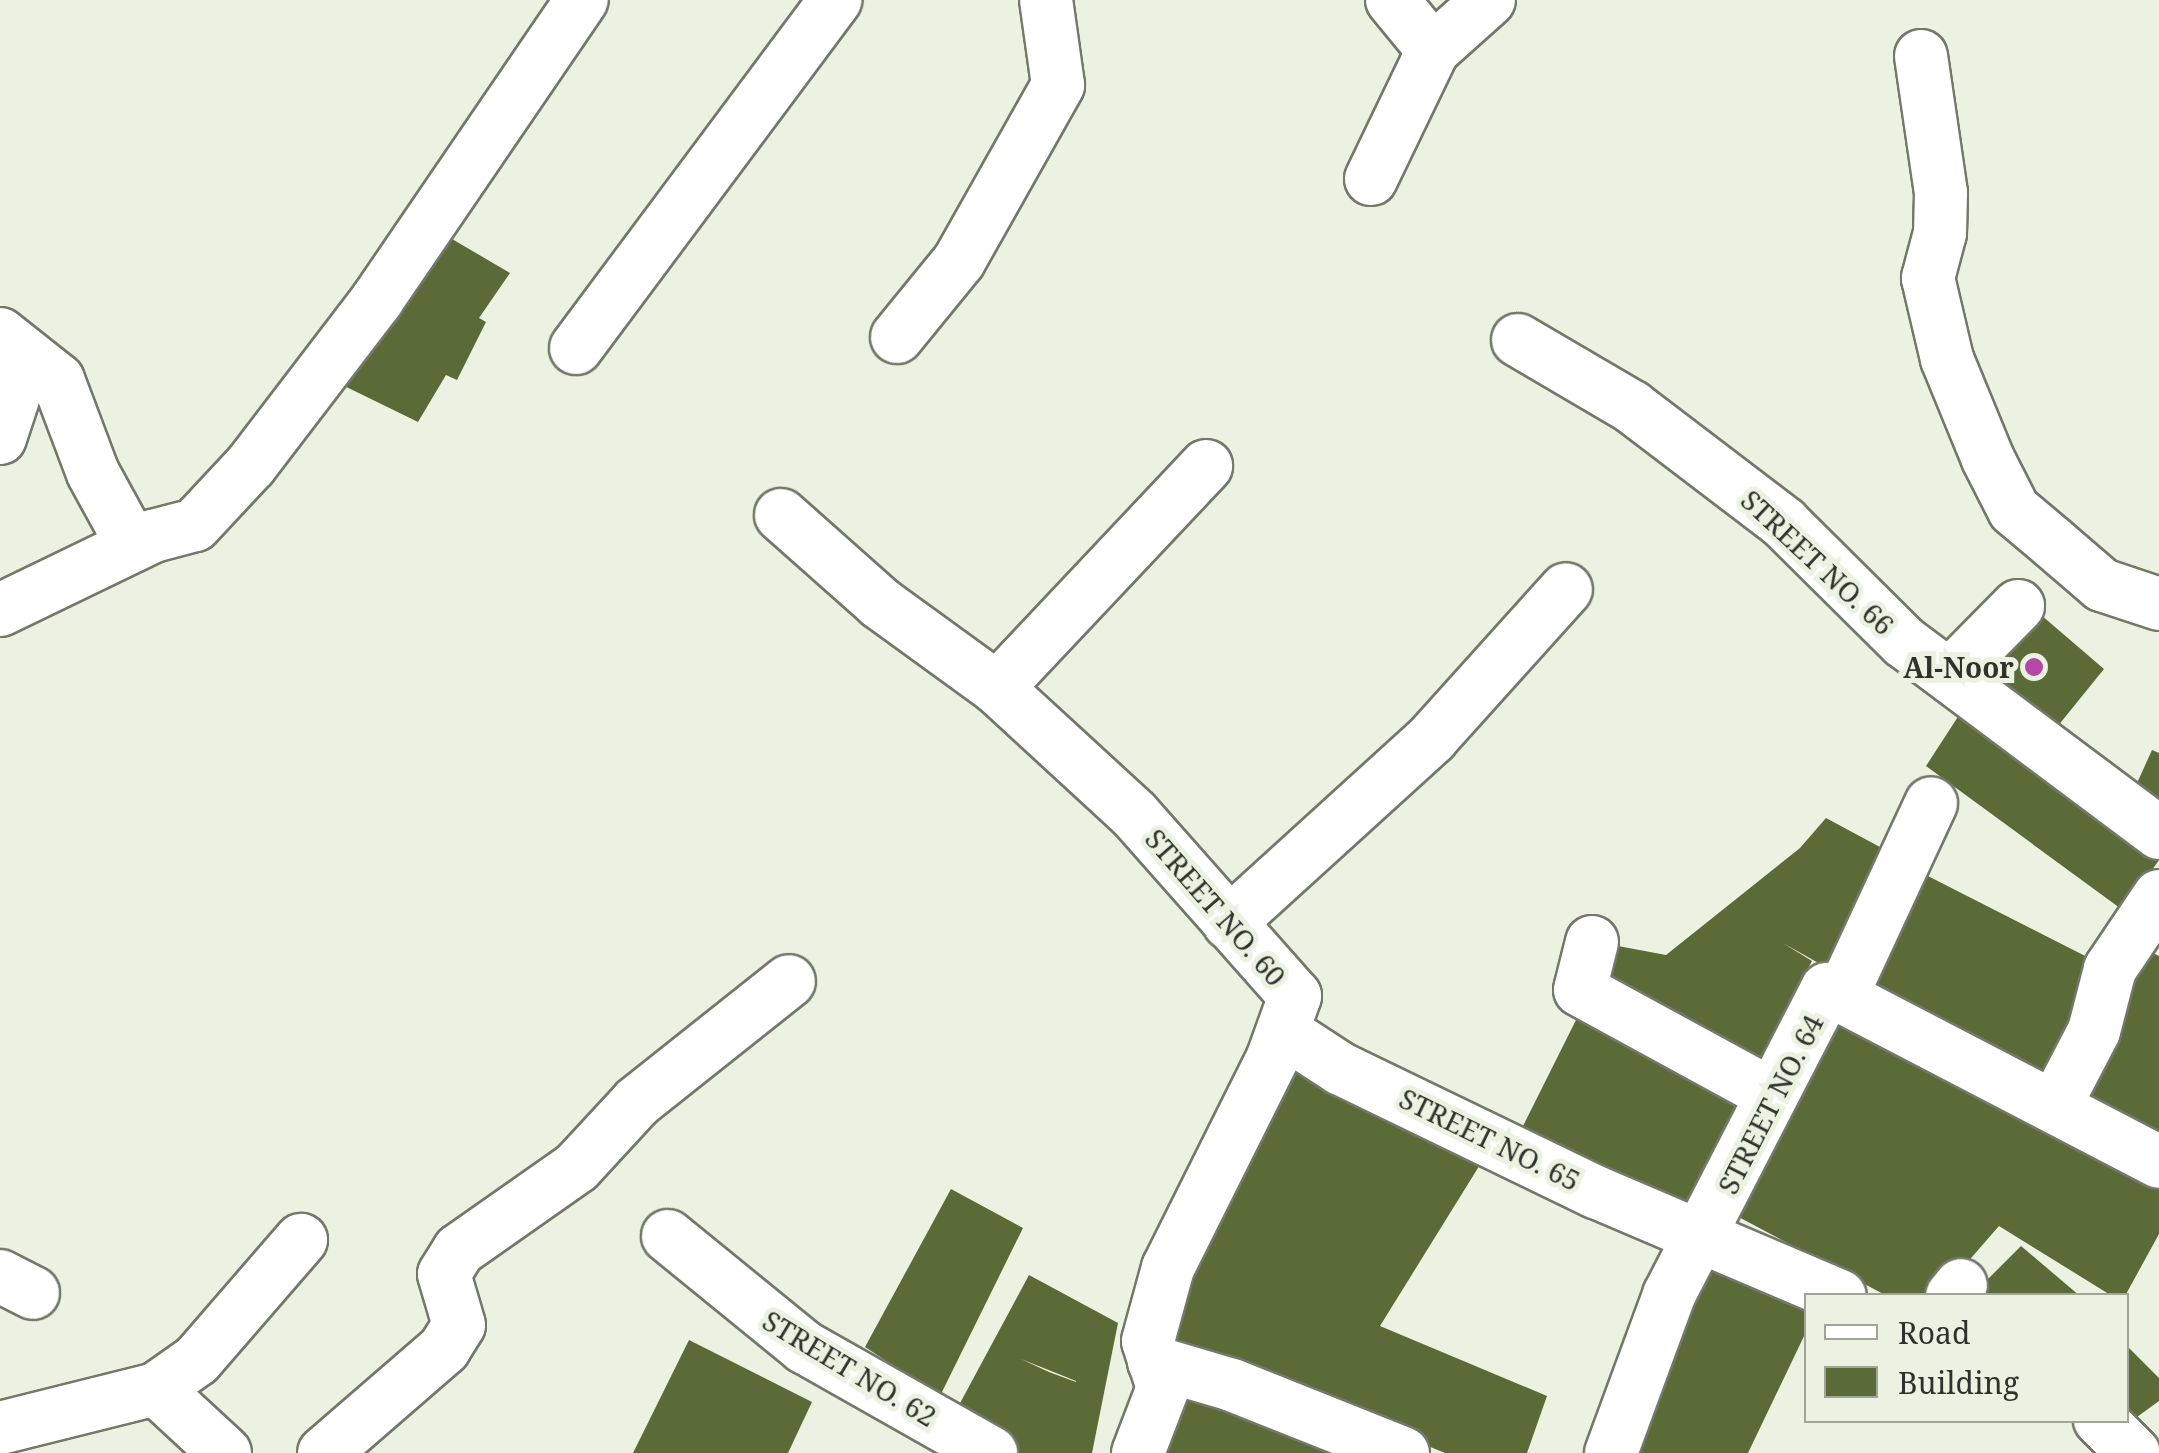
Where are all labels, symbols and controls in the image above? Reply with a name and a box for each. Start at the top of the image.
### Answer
street label: STREET NO. 66 [1735,483,1901,641]
place label: Al-Noor [1903,650,2014,684]
marker: Al-Noor [2023,656,2045,678]
street label: STREET NO. 60 [1139,822,1293,992]
street label: STREET NO. 64 [1710,1009,1830,1199]
street label: STREET NO. 65 [1394,1081,1586,1197]
legend [1804,1293,2129,1423]
street label: STREET NO. 62 [757,1303,943,1433]
text: Road [1898,1312,1970,1353]
text: Building [1898,1362,2019,1403]

